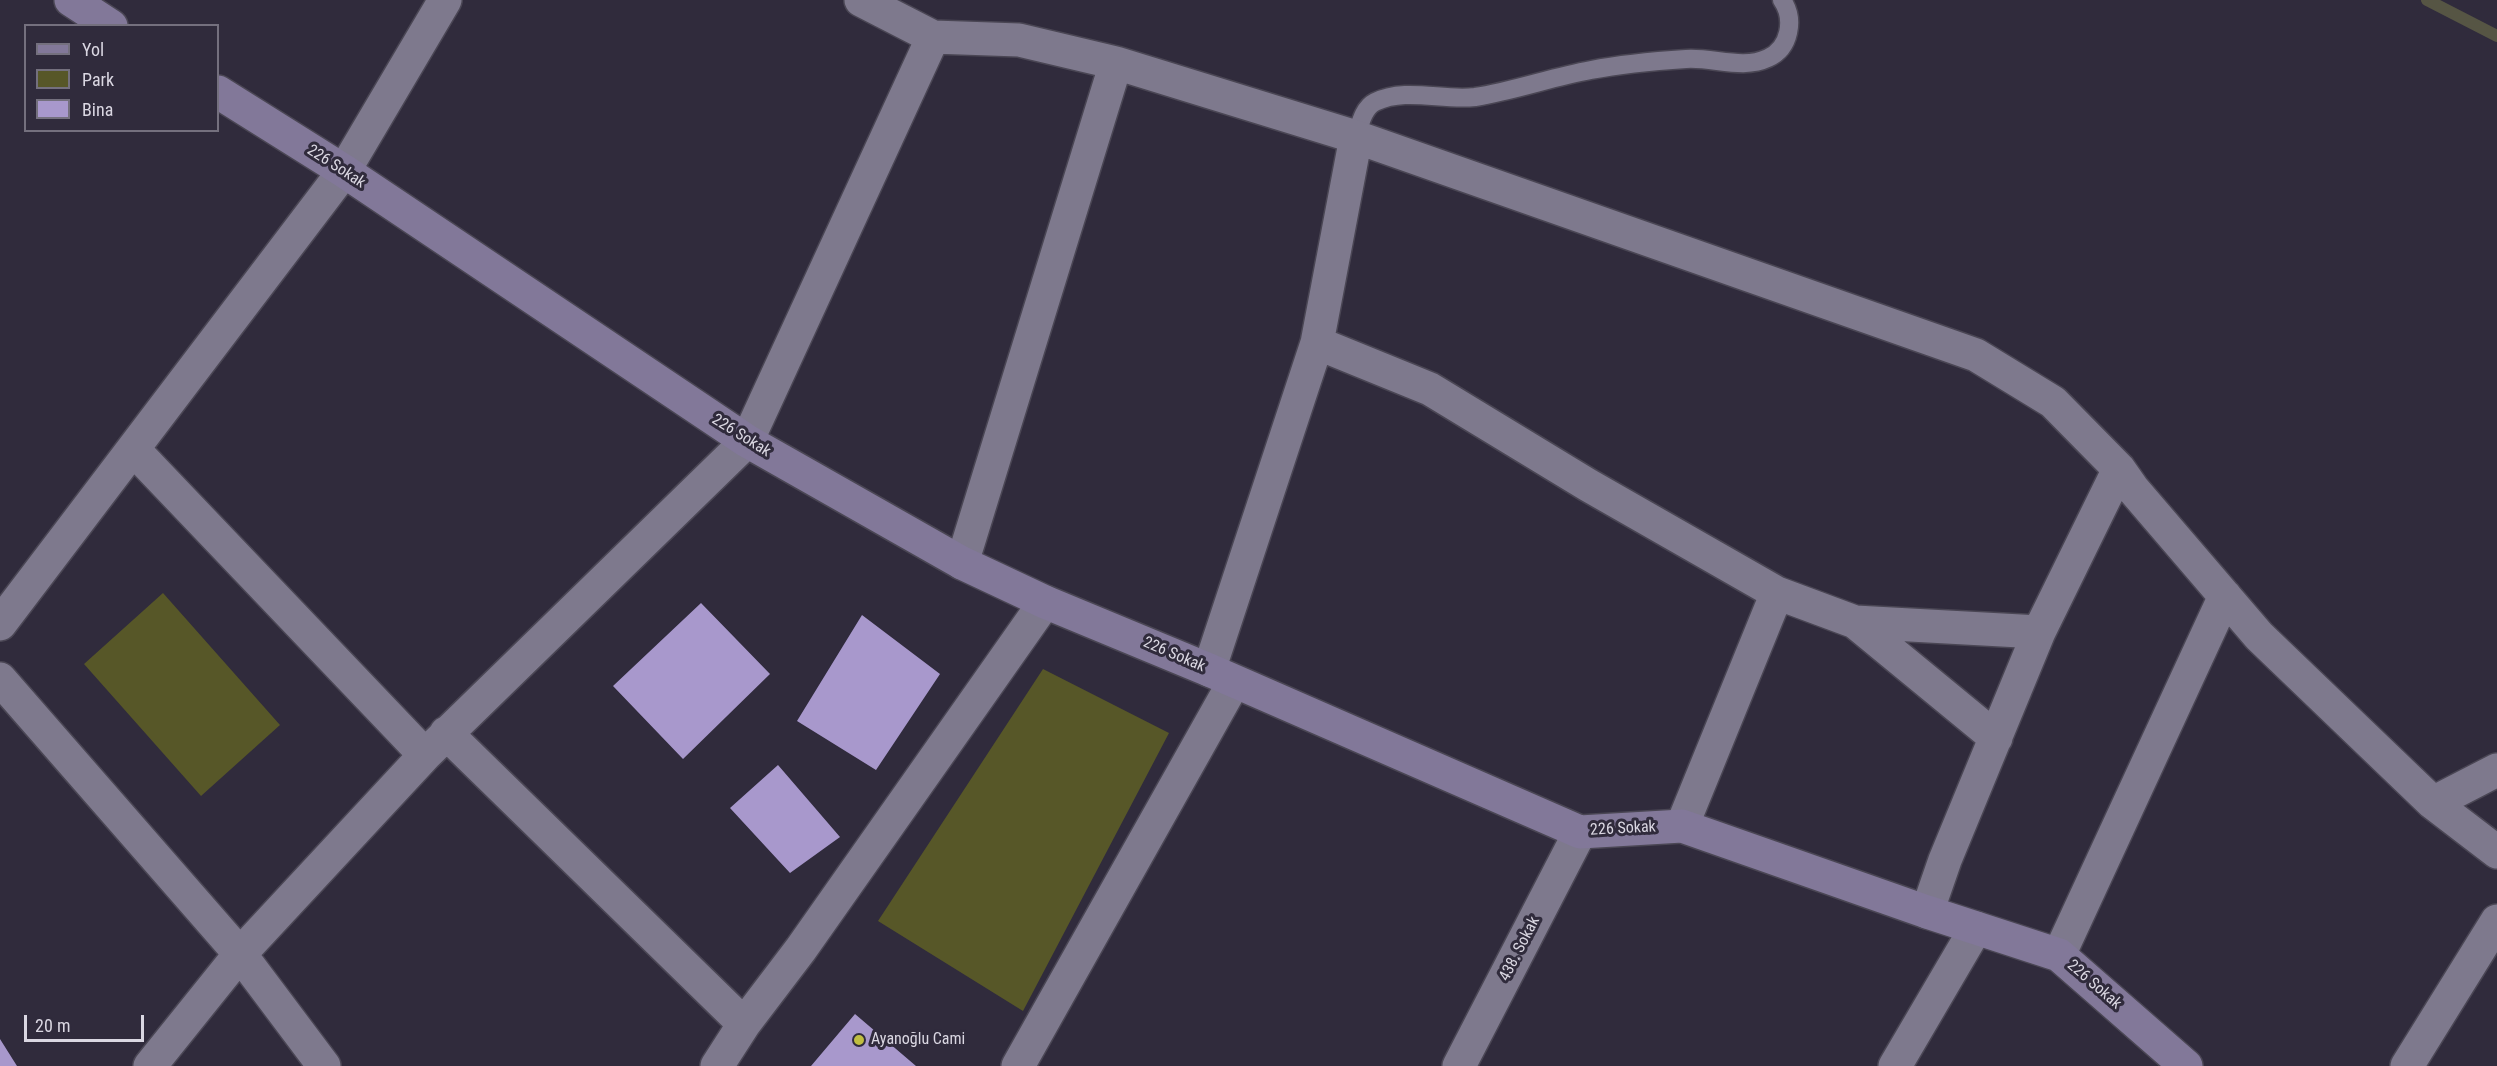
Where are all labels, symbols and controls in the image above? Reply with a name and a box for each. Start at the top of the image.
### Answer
legend [24,24,219,132]
text: Yol [82,39,104,60]
text: Park [82,69,114,90]
text: Bina [82,99,113,120]
street label: 226 Sokak [303,141,369,193]
street label: 226 Sokak [708,410,774,462]
street label: 226 Sokak [1140,633,1208,677]
street label: 226 Sokak [1590,818,1656,840]
street label: 438. Sokak [1496,913,1544,985]
street label: 226 Sokak [2063,956,2125,1014]
scale bar [27,1003,147,1041]
text: 20 m [35,1015,70,1036]
place label: Ayanoğlu Cami [871,1030,965,1050]
marker: Ayanoğlu Cami [852,1033,866,1047]

